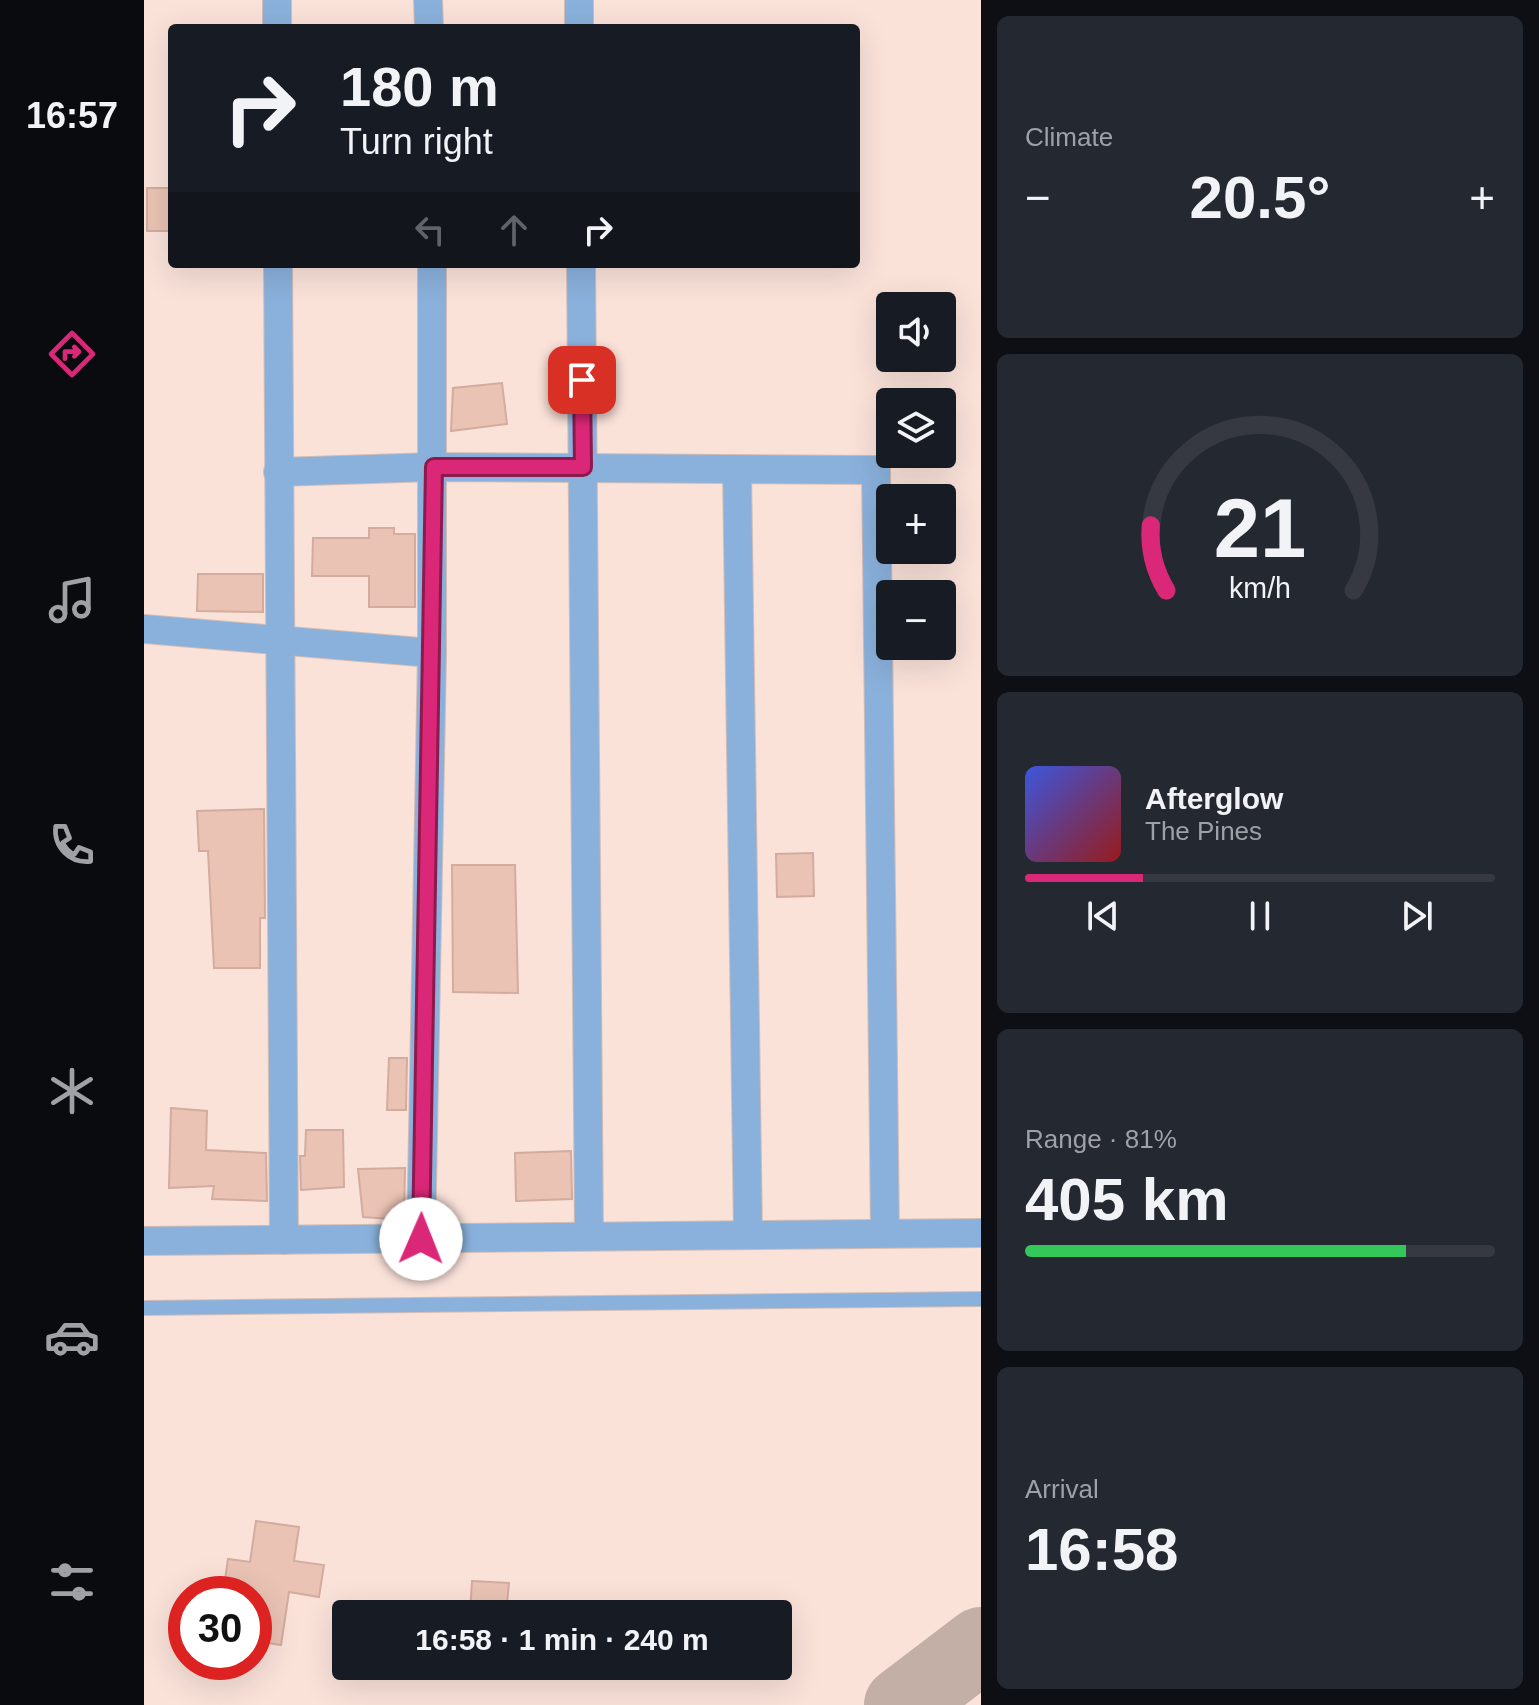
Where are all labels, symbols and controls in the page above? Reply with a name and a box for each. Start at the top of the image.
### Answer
text: 180 m [340,55,499,118]
icon: right [208,56,312,160]
text: 16:57 [26,95,118,136]
text: Turn right [340,121,493,162]
text: Climate [1025,122,1113,152]
text: 20.5° [1190,164,1330,231]
text: − [1025,173,1051,222]
text: + [1469,173,1495,222]
icon: left [408,208,452,252]
icon: ahead [492,208,536,252]
icon: right [576,208,620,252]
map controls [876,292,956,660]
button: sound [876,292,956,372]
icon: directions [44,326,100,382]
pin [548,346,616,414]
icon: arrive [560,358,604,402]
button: layers [876,388,956,468]
text: 21 [1214,481,1306,574]
button: + [876,484,956,564]
icon: music [44,572,100,628]
text: km/h [1229,572,1291,604]
button: − [876,580,956,660]
text: Afterglow [1145,782,1283,815]
text: The Pines [1145,816,1262,846]
icon: phone [44,817,100,873]
icon: previous [1081,894,1125,938]
icon: pause [1238,894,1282,938]
icon: next [1395,894,1439,938]
icon: climate [44,1063,100,1119]
text: Range · 81% [1025,1124,1177,1154]
text: 405 km [1025,1166,1229,1233]
position arrow [379,1197,463,1281]
icon: car [44,1309,100,1365]
text: Arrival [1025,1474,1099,1504]
text: 16:58 [1025,1516,1178,1583]
icon: filters [44,1554,100,1610]
speed limit sign: 30 [168,1576,272,1680]
text: 16:58 · 1 min · 240 m [415,1623,709,1656]

